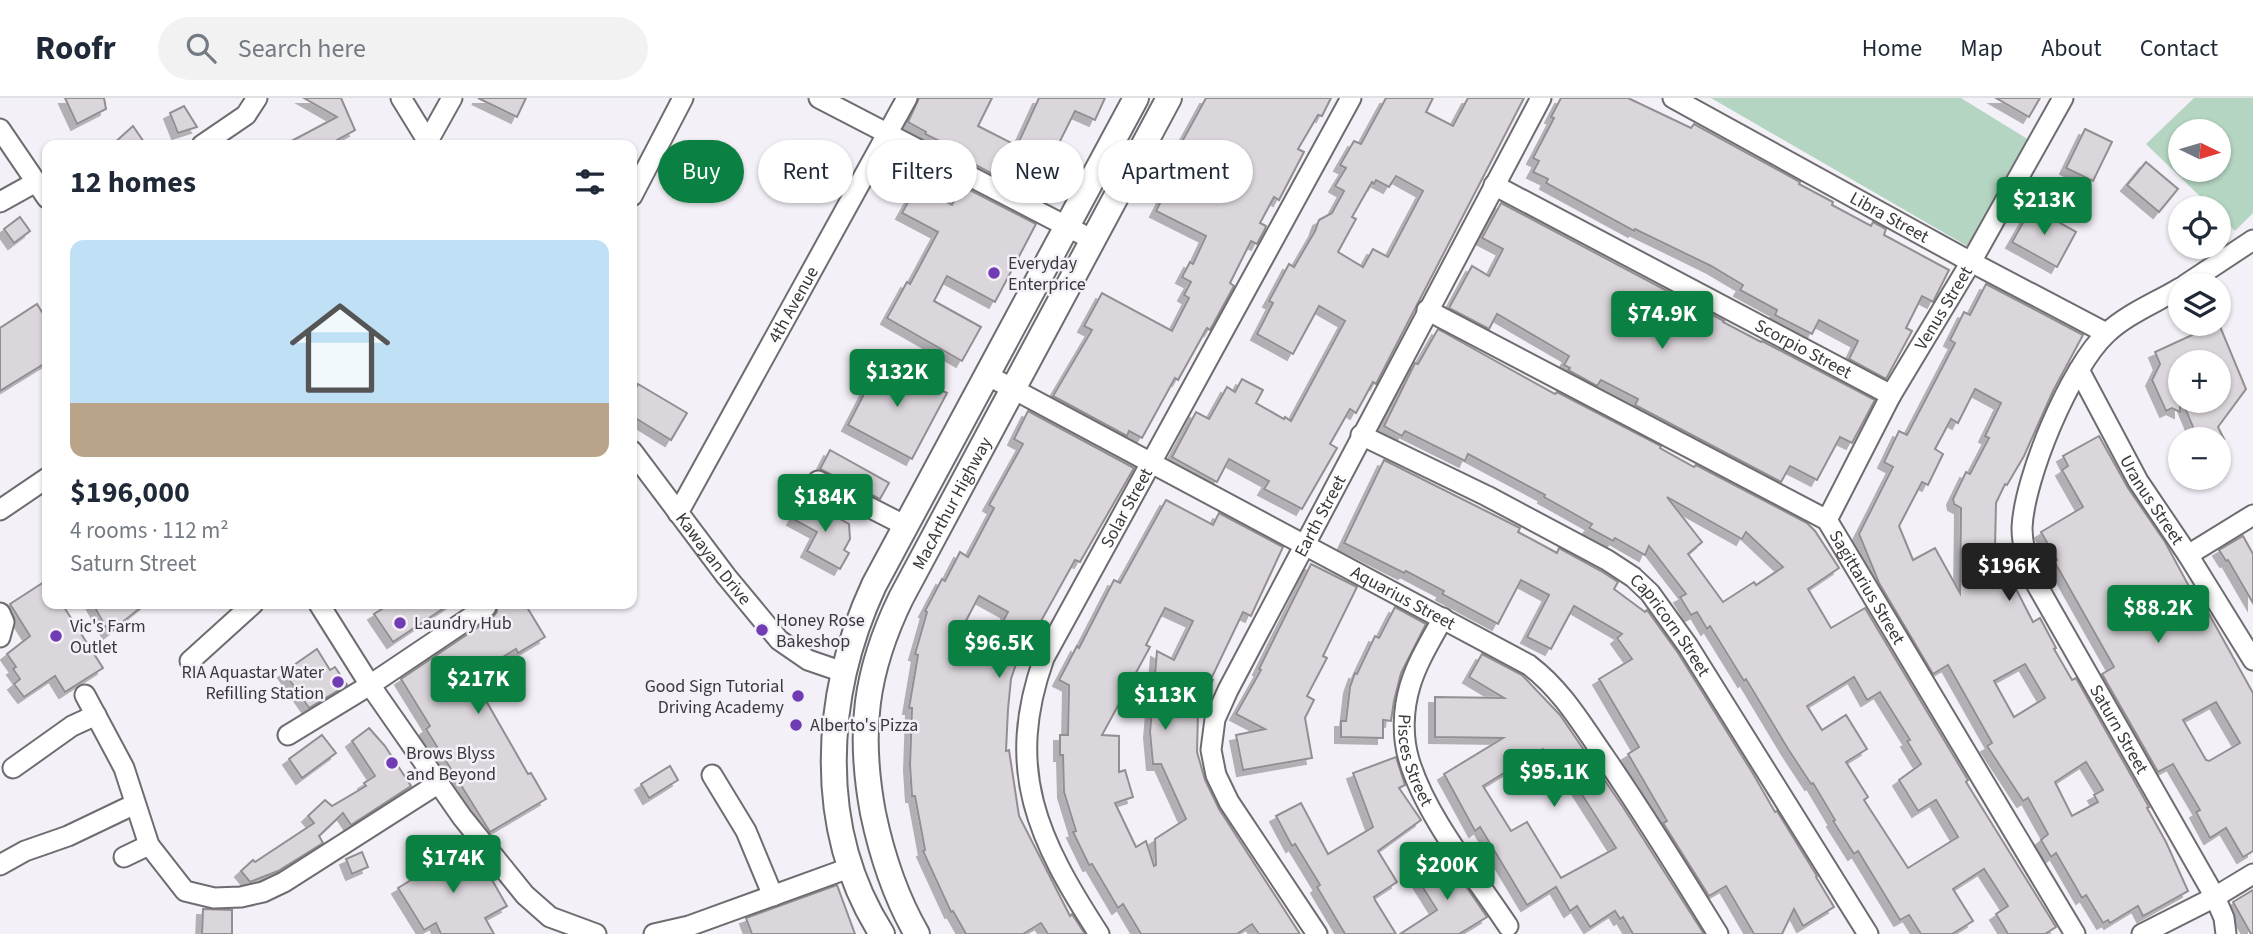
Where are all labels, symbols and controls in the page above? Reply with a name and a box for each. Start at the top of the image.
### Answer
search box [158,17,648,80]
text: Roofr [35,25,116,72]
icon: search [182,29,220,67]
text: Search here [238,30,366,67]
text: Home [1862,31,1922,66]
text: Map [1960,31,2003,66]
text: About [2041,31,2102,66]
text: Contact [2140,31,2218,66]
north arrow [2168,119,2231,182]
map controls [2168,119,2231,490]
chip: Buy [658,140,744,203]
chip: Rent [758,140,853,203]
chip: Filters [867,140,977,203]
chip: New [991,140,1084,203]
chip: Apartment [1098,140,1253,203]
text: 12 homes [70,161,196,204]
icon: filters [571,163,609,201]
pin: $213K [1995,178,2093,237]
text: $213K [2013,183,2075,216]
street label: Libra Street [1845,185,1933,249]
button: locate [2168,196,2231,259]
place label: Everyday Enterprice [1008,251,1086,297]
street label: Venus Street [1908,261,1978,355]
street label: 4th Avenue [762,262,824,347]
marker: Everyday Enterprice [986,265,1002,281]
button: layers [2168,273,2231,336]
icon: home [277,285,403,411]
pin: $74.9K [1605,292,1719,351]
text: $74.9K [1627,297,1697,330]
street label: Scorpio Street [1751,313,1856,385]
pin: $132K [848,350,946,409]
button: + [2168,350,2231,413]
text: $132K [866,355,928,388]
button: − [2168,427,2231,490]
street label: MacArthur Highway [906,432,998,574]
street label: Uranus Street [2114,450,2190,550]
street label: Solar Street [1094,463,1158,552]
text: $196,000 [70,471,190,514]
street label: Earth Street [1288,471,1352,561]
pin: $184K [776,474,874,534]
text: $184K [794,480,856,513]
street label: Kawayan Drive [670,507,757,610]
text: 4 rooms · 112 m² [70,514,229,547]
street label: Sagittarius Street [1823,525,1911,649]
pin: $196K [1960,544,2058,603]
text: Saturn Street [70,547,197,580]
text: $196K [1978,549,2040,582]
street label: Aquarius Street [1346,559,1460,636]
street label: Capricorn Street [1624,568,1716,681]
pin: $88.2K [2101,586,2215,645]
text: $88.2K [2123,591,2193,624]
place label: Honey Rose Bakeshop [776,608,865,654]
place label: Laundry Hub [414,611,512,636]
place label: Vic's Farm Outlet [70,614,146,660]
marker: Laundry Hub [392,615,408,631]
pin: $96.5K [942,620,1056,680]
marker: Honey Rose Bakeshop [754,622,770,638]
text: $96.5K [964,626,1034,659]
marker: Vic's Farm Outlet [48,628,64,644]
pin: $217K [429,656,527,716]
place label: RIA Aquastar Water Refilling Station [182,660,325,706]
text: $217K [447,662,509,695]
pin: $113K [1116,672,1214,732]
marker: RIA Aquastar Water Refilling Station [330,674,346,690]
place label: Good Sign Tutorial Driving Academy [645,674,785,720]
text: $113K [1134,678,1196,711]
street label: Saturn Street [2084,680,2155,778]
marker: Good Sign Tutorial Driving Academy [790,688,806,704]
place label: Alberto's Pizza [810,713,918,738]
street label: Pisces Street [1392,714,1439,811]
marker: Alberto's Pizza [788,717,804,733]
place label: Brows Blyss and Beyond [406,741,496,787]
pin: $95.1K [1497,750,1611,809]
marker: Brows Blyss and Beyond [384,755,400,771]
text: $95.1K [1519,755,1589,788]
pin: $174K [404,836,502,895]
text: $174K [422,841,484,874]
pin: $200K [1398,842,1496,902]
text: $200K [1416,848,1478,881]

